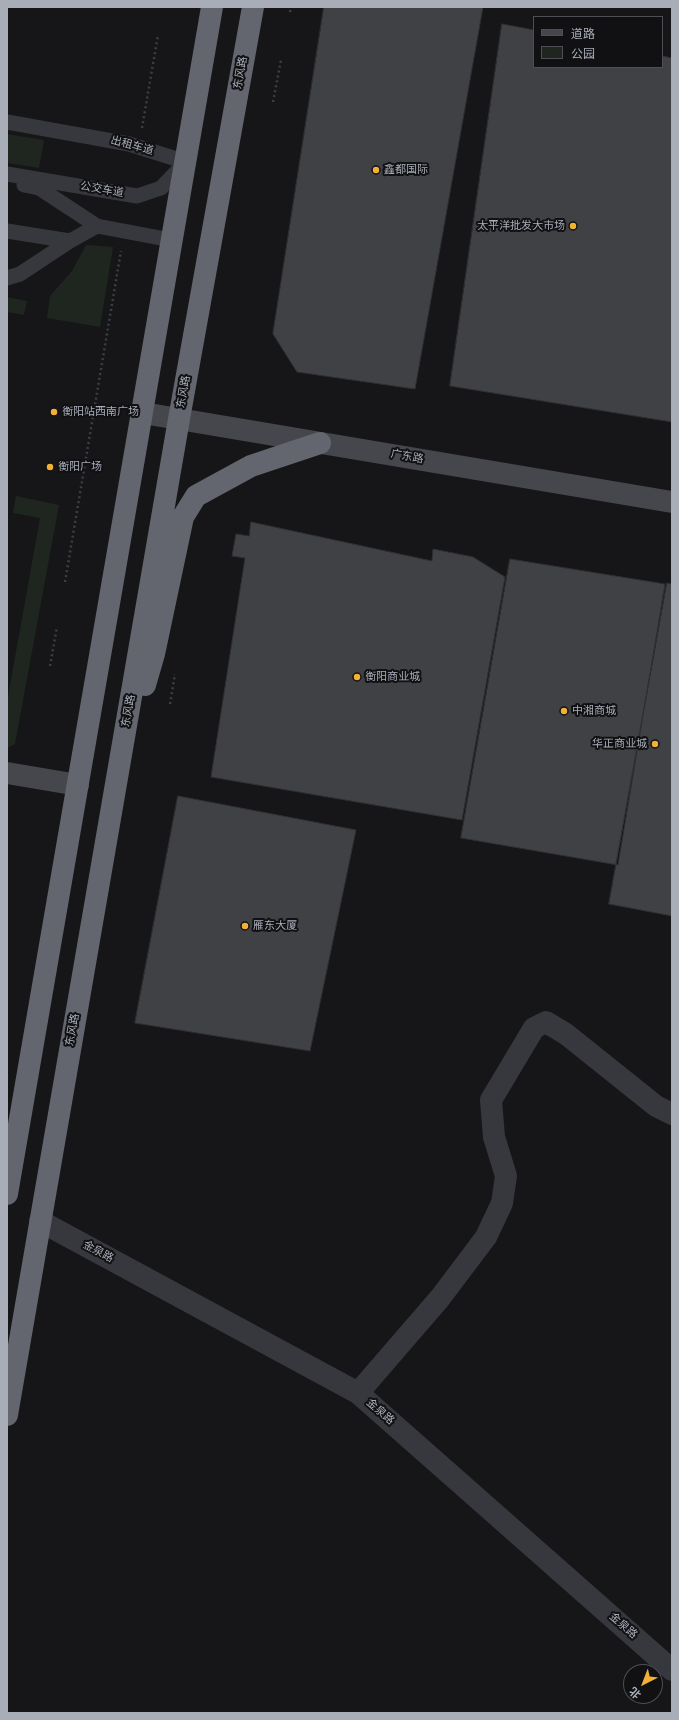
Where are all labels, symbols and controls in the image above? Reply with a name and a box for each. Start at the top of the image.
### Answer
legend [533,16,663,68]
text: 道路 [571,27,595,41]
text: 公园 [571,47,595,61]
street label: 东风路 [232,56,250,90]
street label: 出租车道 [109,134,155,158]
place label: 鑫都国际 [384,163,428,177]
marker: 鑫都国际 [371,165,381,175]
street label: 公交车道 [79,180,125,200]
place label: 太平洋批发大市场 [477,219,565,233]
marker: 太平洋批发大市场 [568,221,578,231]
street label: 东风路 [175,375,193,409]
place label: 衡阳站西南广场 [62,405,139,419]
marker: 衡阳站西南广场 [49,407,59,417]
street label: 广东路 [390,448,424,466]
place label: 衡阳广场 [58,460,102,474]
marker: 衡阳广场 [45,462,55,472]
place label: 衡阳商业城 [365,670,420,684]
marker: 衡阳商业城 [352,672,362,682]
street label: 东风路 [120,694,138,728]
place label: 中湘商城 [572,704,616,718]
marker: 中湘商城 [559,706,569,716]
place label: 华正商业城 [592,737,647,751]
marker: 华正商业城 [650,739,660,749]
place label: 雁东大厦 [253,919,297,933]
marker: 雁东大厦 [240,921,250,931]
street label: 东风路 [64,1013,82,1047]
street label: 金泉路 [80,1238,116,1266]
street label: 金泉路 [363,1396,397,1428]
street label: 金泉路 [606,1610,640,1642]
north arrow [623,1664,663,1704]
text: 北 [627,1684,644,1701]

